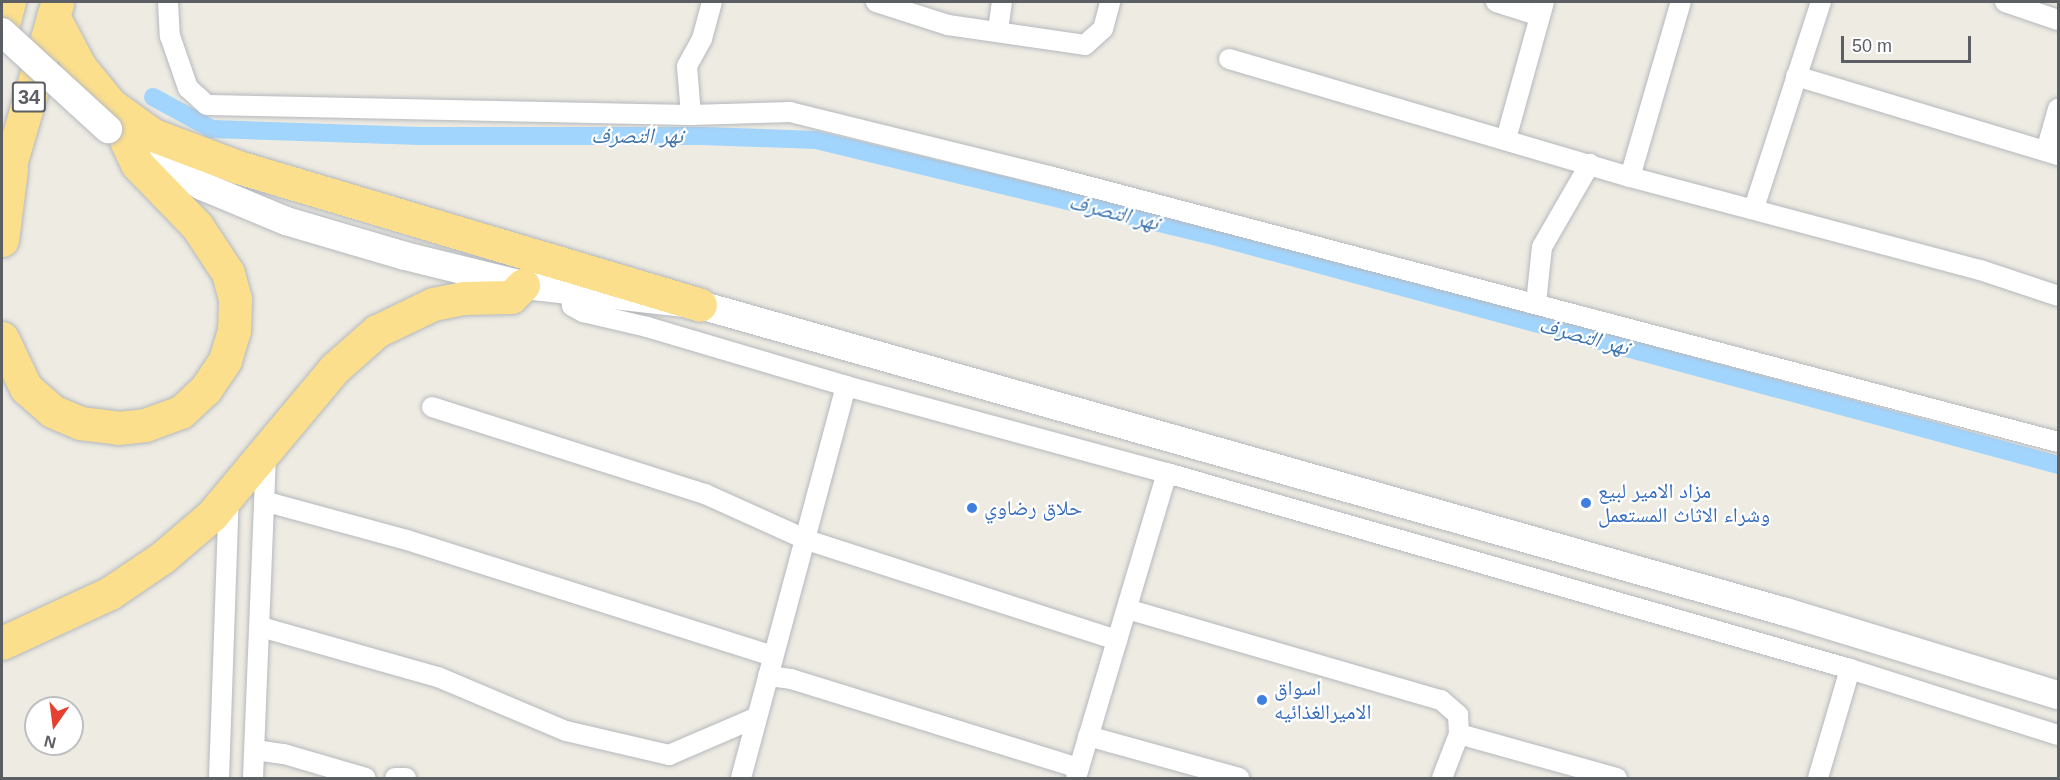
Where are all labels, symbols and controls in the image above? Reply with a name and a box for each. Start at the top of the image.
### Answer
scale bar [1844,24,1974,62]
text: 50 m [1852,36,1892,56]
road number: 34 [11,80,47,114]
water label: نهر التصرف [591,123,683,149]
water label: نهر التصرف [1066,188,1162,236]
water label: نهر التصرف [1536,311,1632,361]
place label: مزاد الامير لبيع وشراء الاثاث المستعمل [1598,478,1770,528]
place label: حلاق رضاوي [984,495,1082,521]
marker: مزاد الامير لبيع وشراء الاثاث المستعمل [1579,496,1593,510]
marker: حلاق رضاوي [965,501,979,515]
place label: اسواق الاميرالغذائيه [1274,675,1371,725]
marker: اسواق الاميرالغذائيه [1255,693,1269,707]
north arrow [24,696,84,756]
text: N [42,732,58,752]

